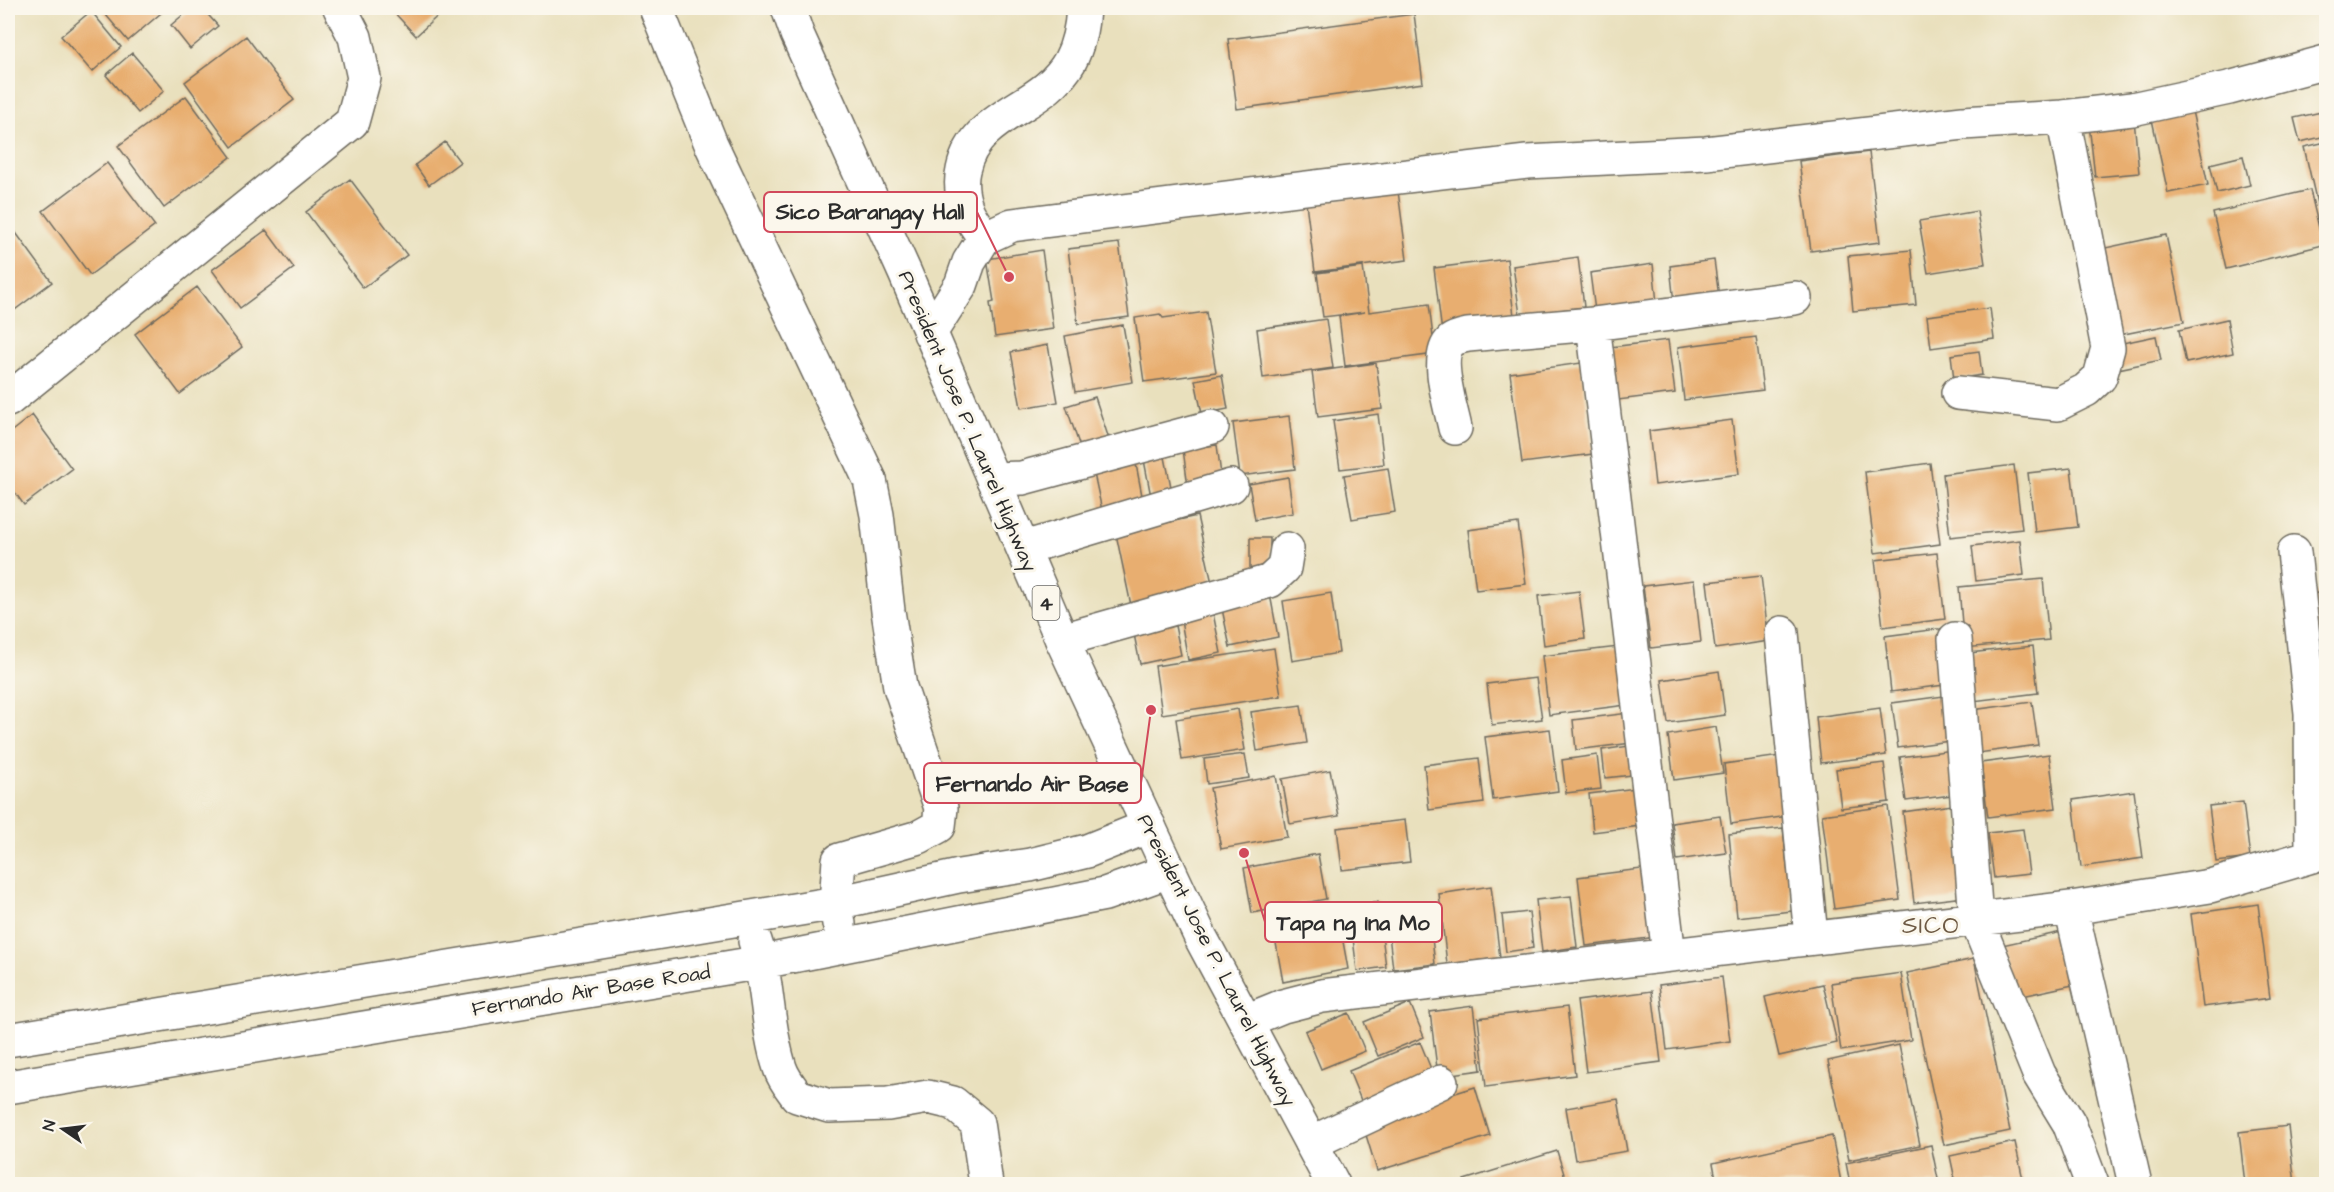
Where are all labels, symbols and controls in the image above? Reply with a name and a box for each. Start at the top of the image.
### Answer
callout: Sico Barangay Hall [764,192,977,232]
text: Sico Barangay Hall [775,197,965,230]
street label: President Jose P. Laurel Highway [889,266,1044,577]
road number: 4 [1032,586,1060,620]
callout: Fernando Air Base [924,763,1141,803]
text: Fernando Air Base [935,769,1129,800]
street label: President Jose P. Laurel Highway [1128,809,1303,1113]
callout: Tapa ng Ina Mo [1265,902,1442,942]
text: Tapa ng Ina Mo [1275,908,1430,940]
district label: SICO [1902,909,1960,943]
street label: Fernando Air Base Road [470,957,713,1024]
north arrow [33,1099,93,1159]
text: N [38,1118,61,1133]

